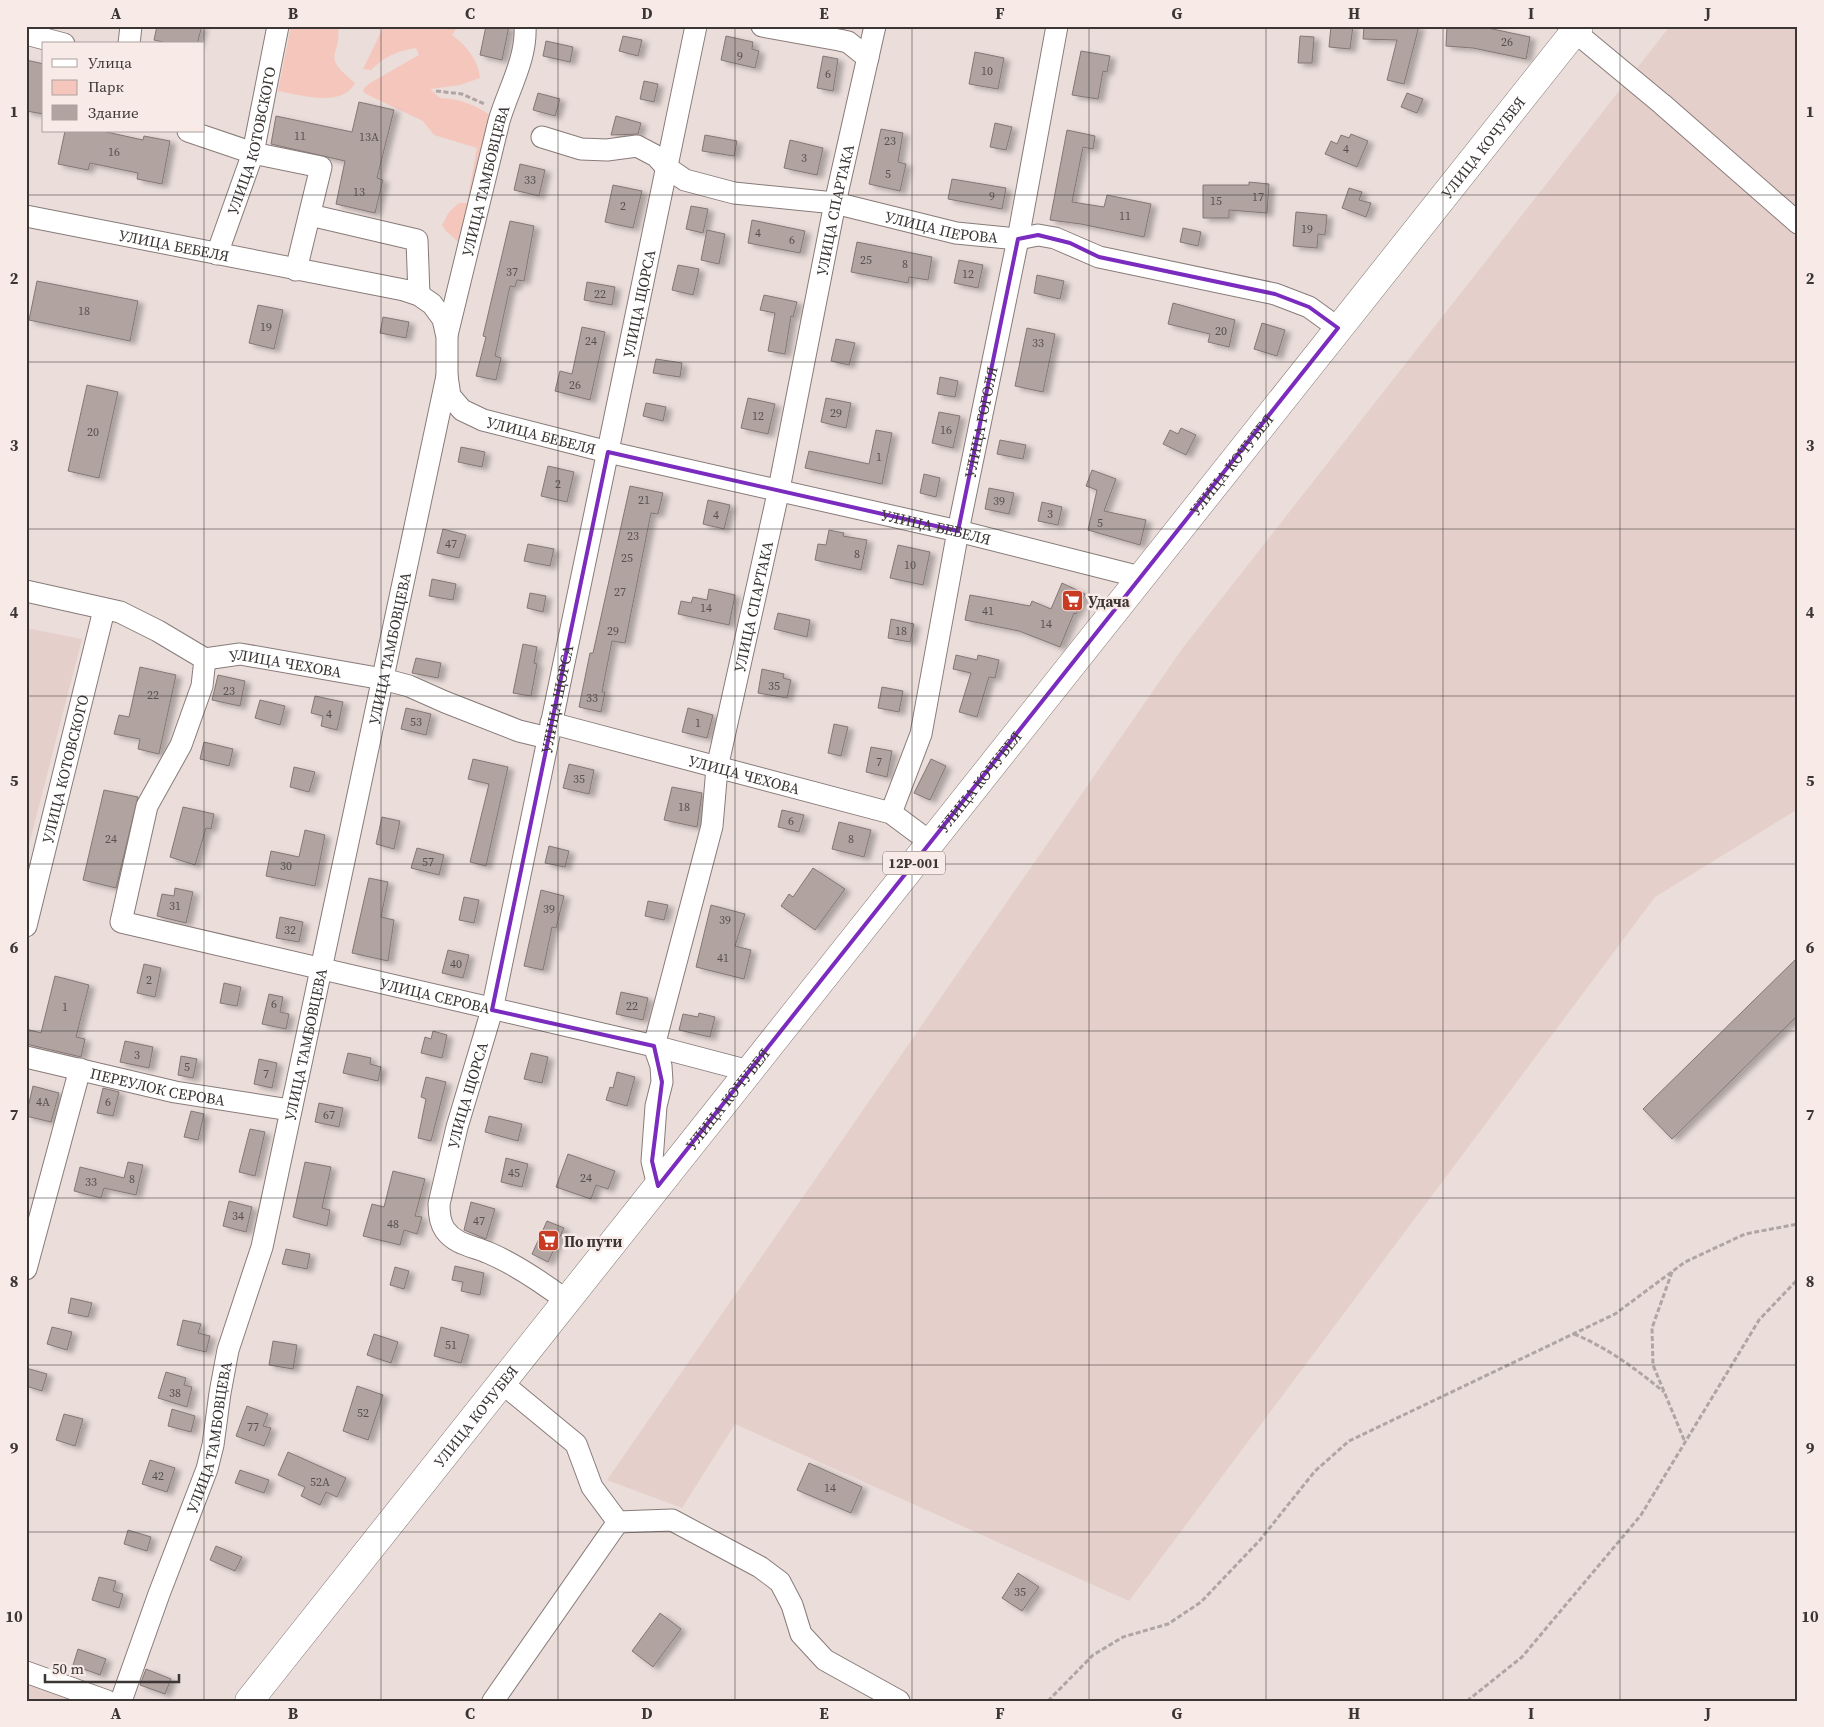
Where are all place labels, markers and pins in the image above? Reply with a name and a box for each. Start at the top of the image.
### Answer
supermarket icon: Удача [1060,589,1084,613]
place label: Удача [1088,591,1131,612]
supermarket icon: По пути [536,1229,560,1253]
place label: По пути [564,1231,622,1252]

